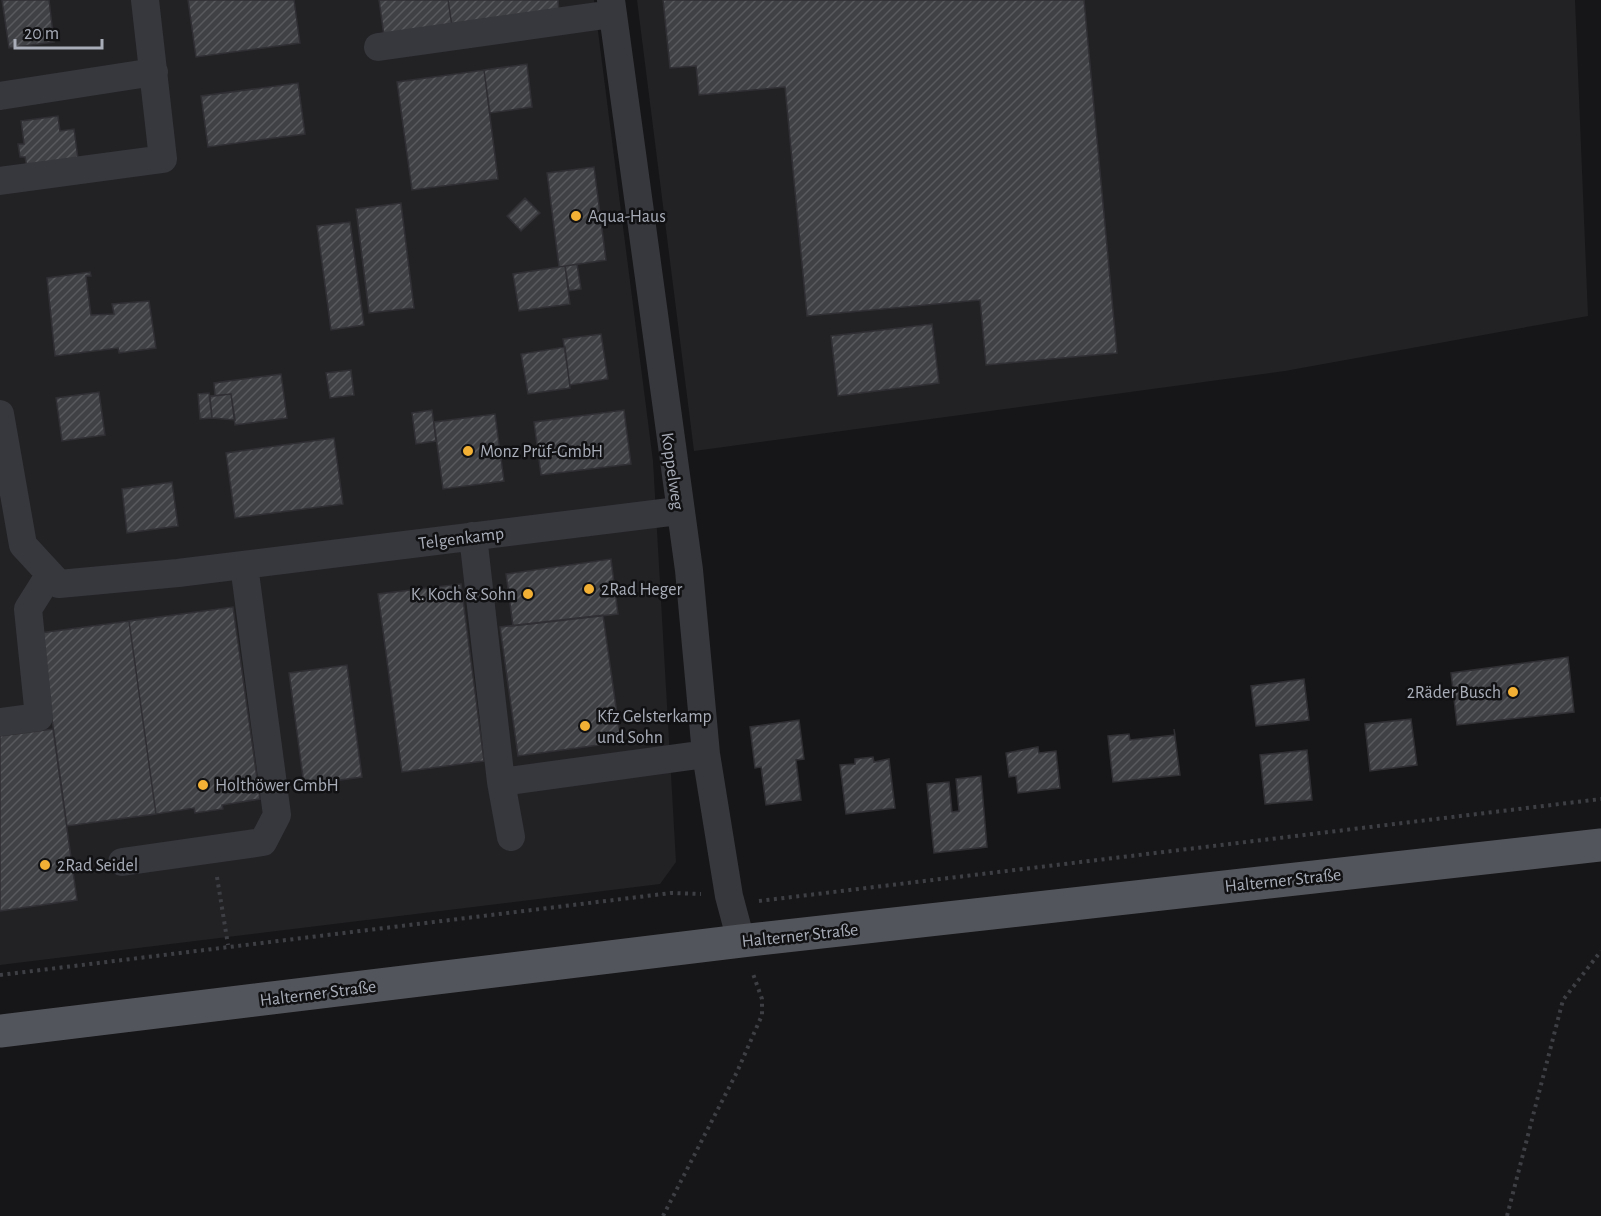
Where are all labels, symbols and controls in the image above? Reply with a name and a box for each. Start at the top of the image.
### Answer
scale bar [15,12,102,50]
text: 20 m [24,25,59,43]
place label: Aqua-Haus [588,208,666,226]
marker: Aqua-Haus [569,209,583,223]
street label: Koppelweg [658,431,686,511]
place label: Monz Prüf-GmbH [480,443,603,461]
marker: Monz Prüf-GmbH [461,444,475,458]
street label: Telgenkamp [417,525,505,553]
place label: 2Rad Heger [601,581,683,599]
marker: 2Rad Heger [582,582,596,596]
place label: K. Koch & Sohn [411,586,516,604]
marker: K. Koch & Sohn [521,587,535,601]
place label: 2Räder Busch [1407,684,1501,702]
marker: 2Räder Busch [1506,685,1520,699]
place label: Kfz Gelsterkamp und Sohn [597,708,712,747]
marker: Kfz Gelsterkamp und Sohn [578,719,592,733]
place label: Holthöwer GmbH [215,777,339,795]
marker: Holthöwer GmbH [196,778,210,792]
place label: 2Rad Seidel [57,857,138,875]
marker: 2Rad Seidel [38,858,52,872]
street label: Halterner Straße [1224,866,1342,896]
street label: Halterner Straße [741,921,859,951]
street label: Halterner Straße [259,978,377,1010]

